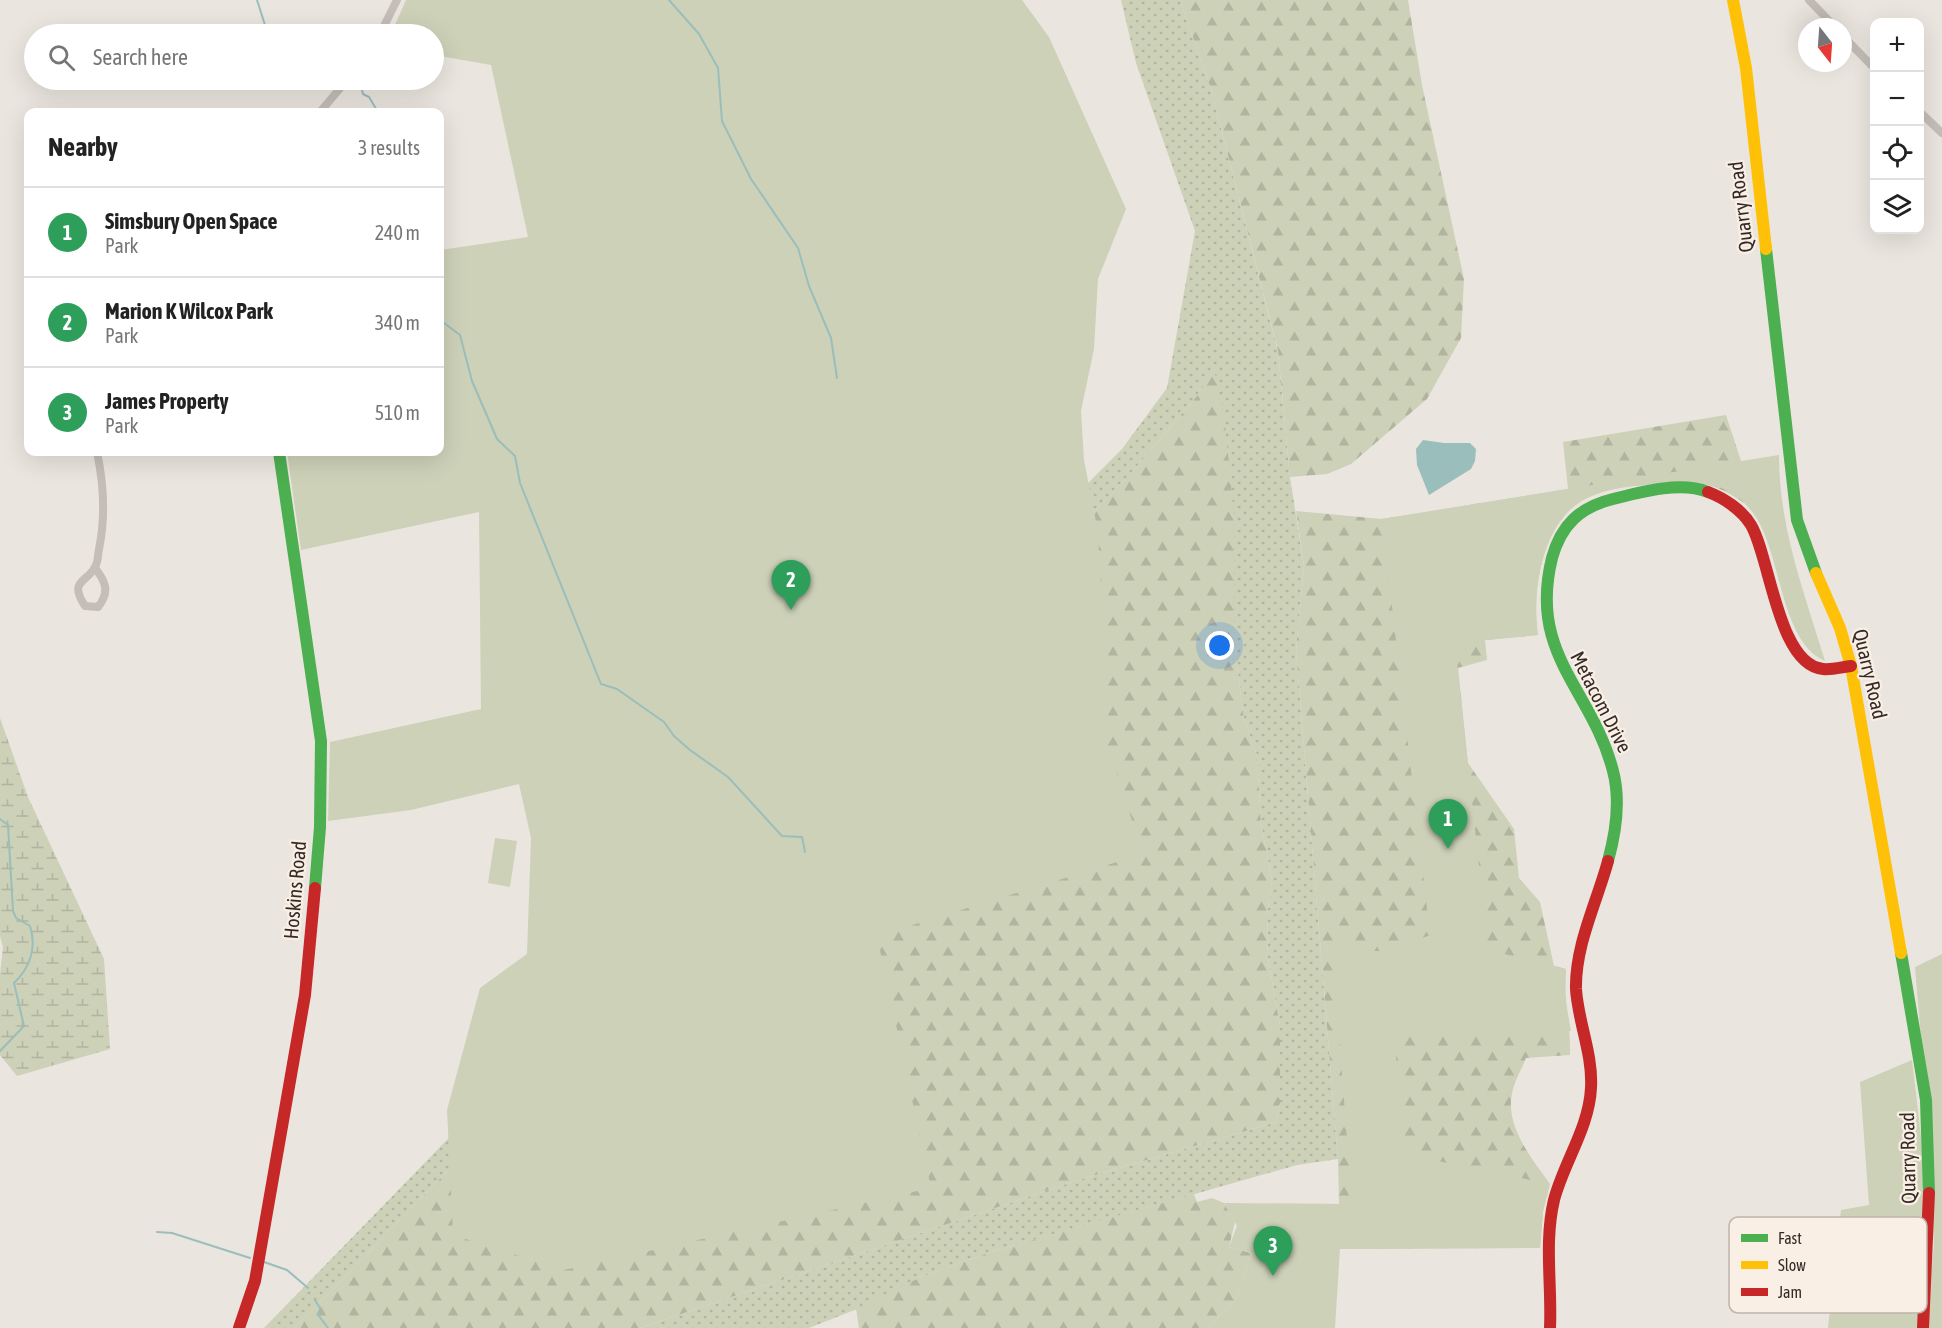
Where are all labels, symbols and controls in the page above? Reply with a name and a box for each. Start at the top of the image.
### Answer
north arrow [1798,18,1852,72]
map controls [1870,18,1924,234]
button: + [1870,18,1924,72]
search box [24,24,444,90]
icon: search [45,41,78,74]
text: Search here [93,44,188,70]
button: − [1870,72,1924,126]
button: locate [1870,126,1924,180]
text: Nearby [48,132,118,162]
text: 3 results [358,136,420,159]
street label: Quarry Road [1724,160,1758,254]
button: layers [1870,180,1924,234]
text: Simsbury Open Space [105,208,278,234]
text: 1 [63,221,72,244]
text: 240 m [375,221,420,244]
text: Park [105,234,138,257]
text: Marion K Wilcox Park [105,298,273,324]
text: 2 [63,311,72,334]
text: 340 m [375,311,420,334]
text: Park [105,324,138,347]
text: James Property [105,388,229,414]
text: 3 [63,401,72,424]
text: 510 m [375,401,420,424]
text: Park [105,414,138,437]
pin: 2 [772,560,810,610]
street label: Quarry Road [1849,627,1892,721]
your location [1205,631,1234,660]
street label: Metacom Drive [1566,647,1637,756]
pin: 1 [1428,800,1468,849]
street label: Hoskins Road [279,840,310,940]
street label: Quarry Road [1895,1112,1920,1204]
legend [1729,1217,1927,1313]
pin: 3 [1254,1226,1292,1276]
text: Fast [1778,1229,1802,1247]
text: Slow [1778,1256,1806,1274]
text: Jam [1778,1283,1802,1301]

